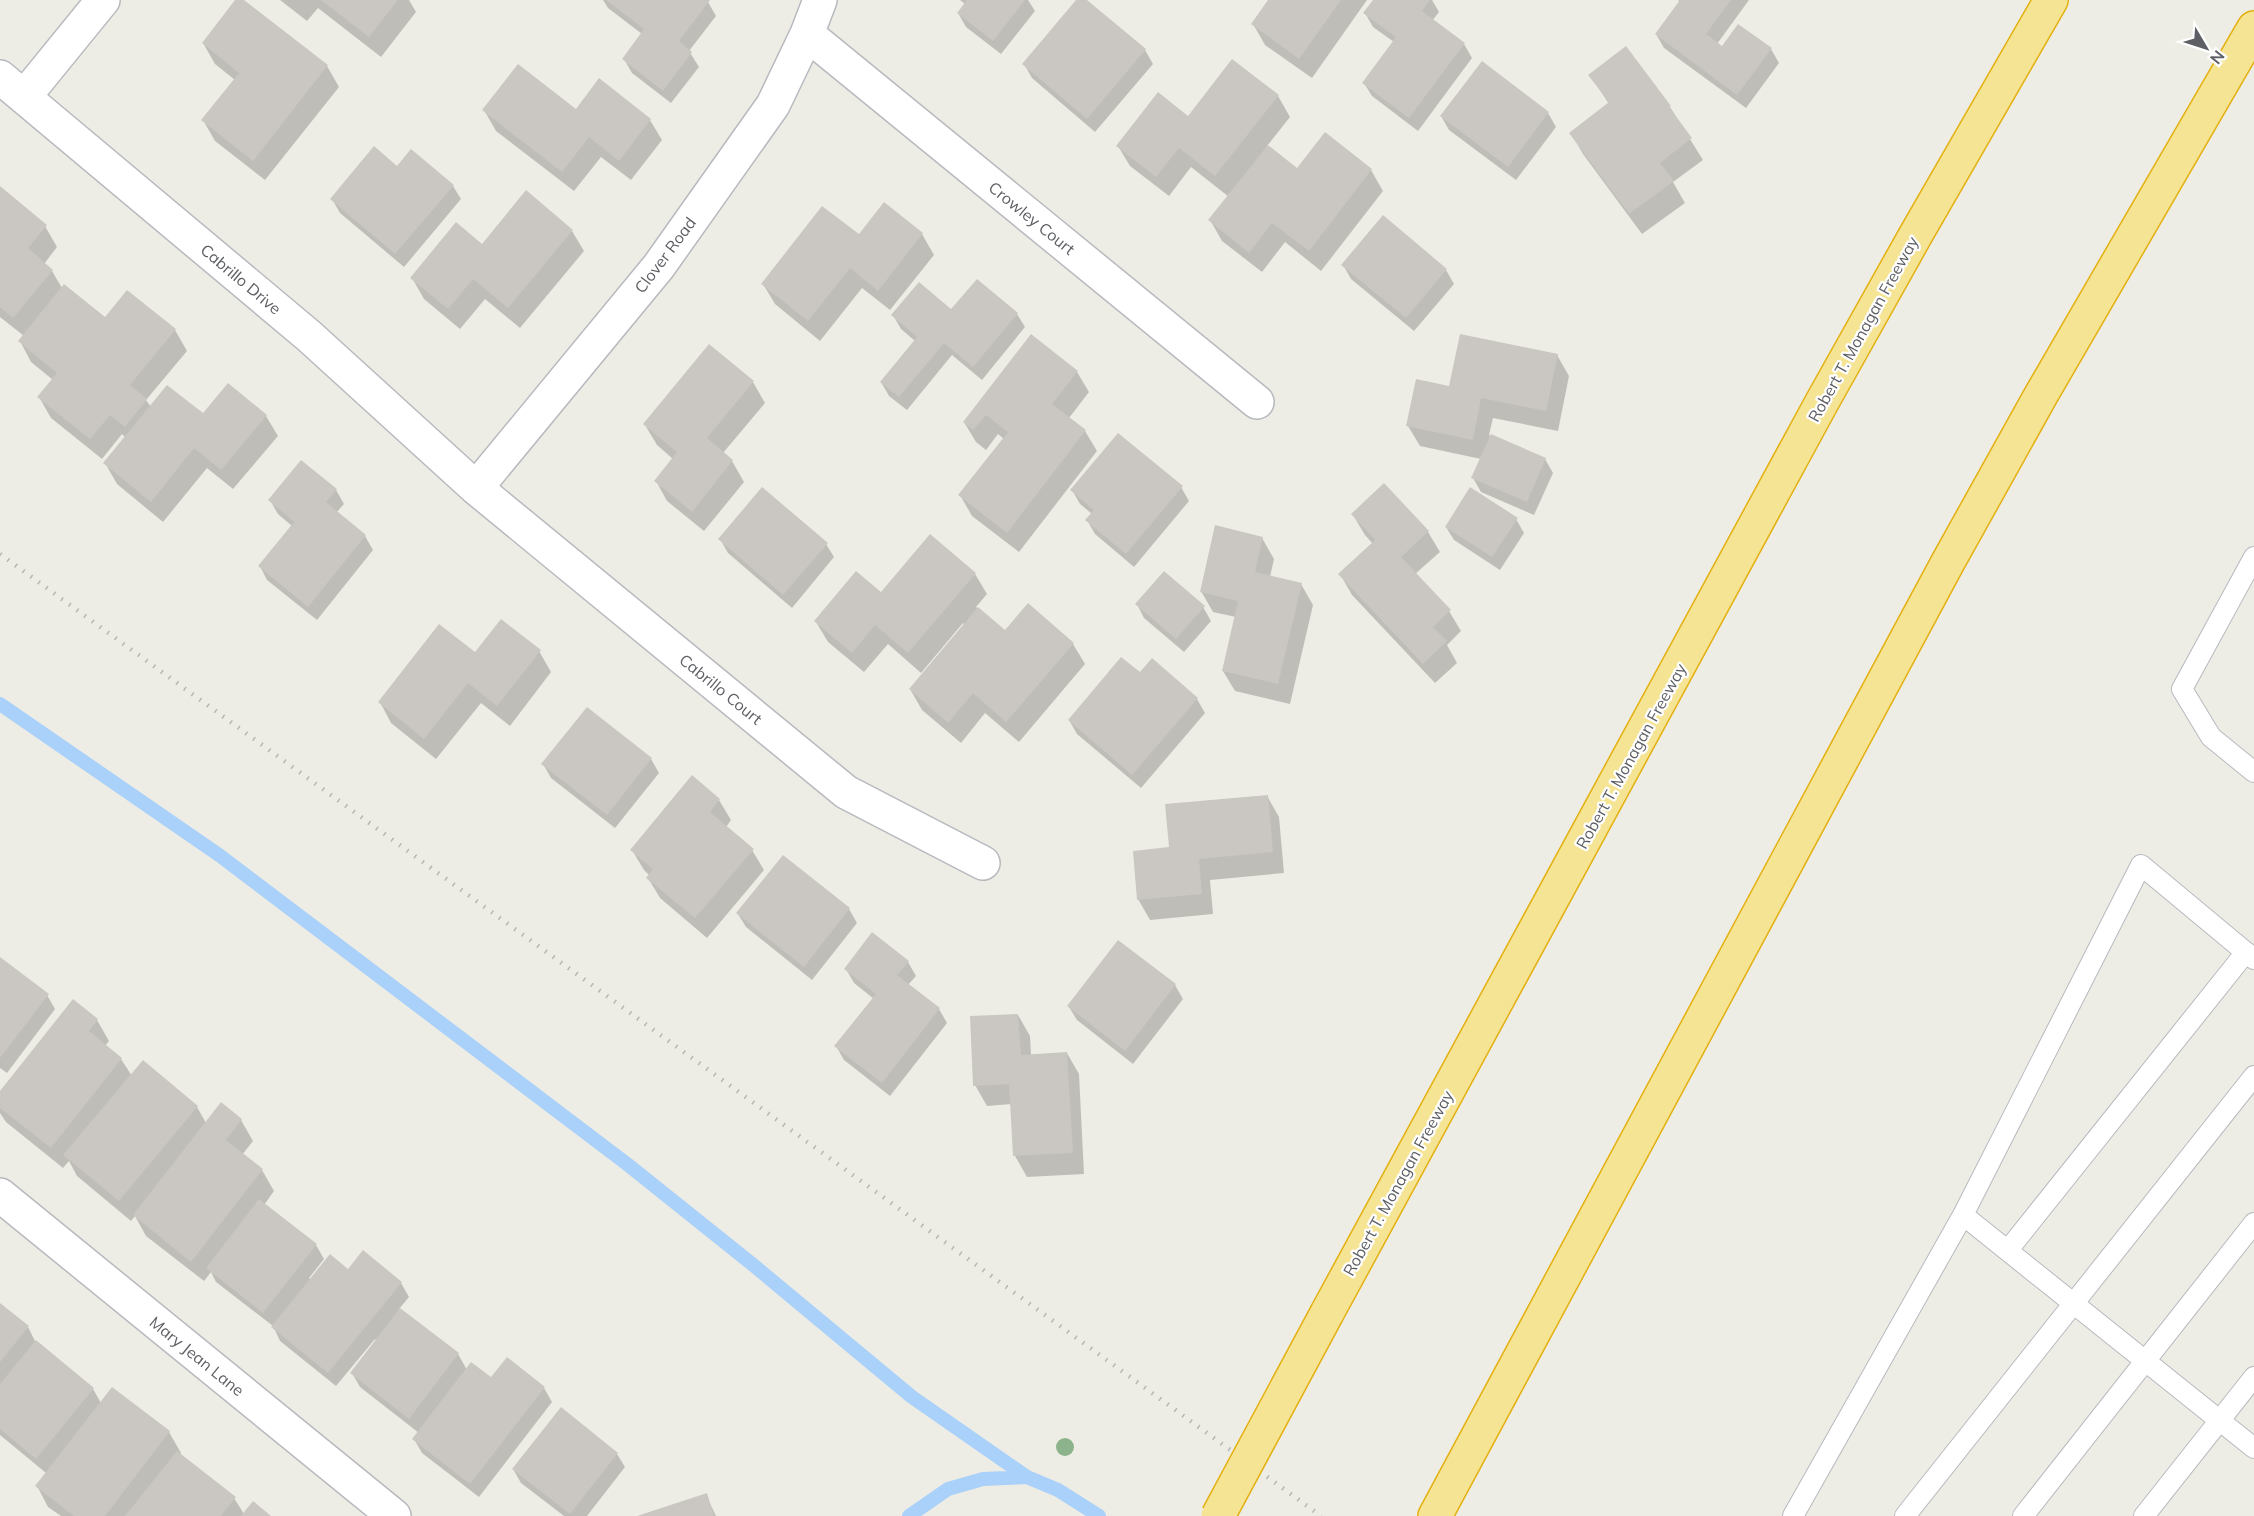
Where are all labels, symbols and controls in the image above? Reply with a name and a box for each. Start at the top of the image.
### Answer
north arrow [2176,18,2236,78]
text: N [2206,46,2229,68]
street label: Crowley Court [985,177,1079,259]
street label: Clover Road [630,213,700,297]
street label: Robert T. Monagan Freeway [1804,232,1923,425]
street label: Cabrillo Drive [197,239,285,319]
street label: Cabrillo Court [675,649,767,729]
street label: Robert T. Monagan Freeway [1572,659,1691,852]
street label: Robert T. Monagan Freeway [1339,1086,1458,1279]
street label: Mary Jean Lane [146,1312,248,1400]

